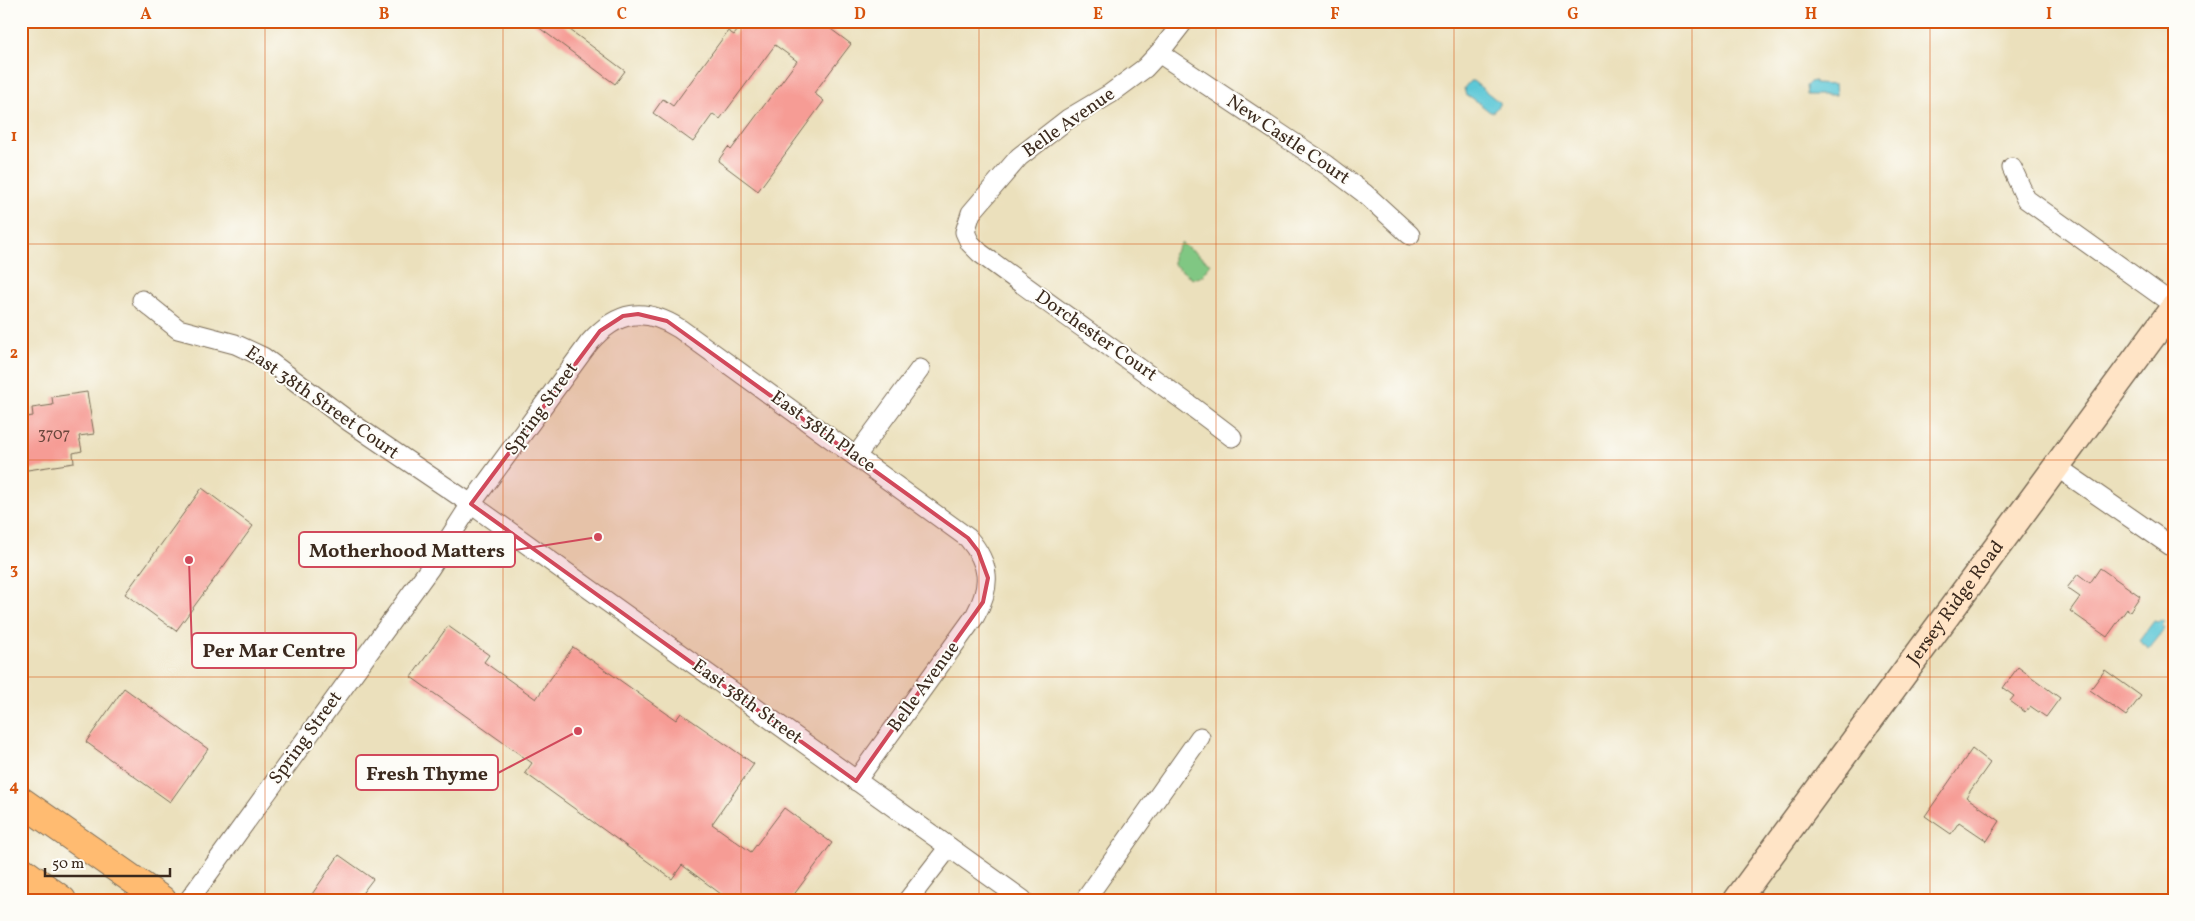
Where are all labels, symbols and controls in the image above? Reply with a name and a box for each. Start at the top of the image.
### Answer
text: A [140,4,152,26]
text: B [379,4,390,26]
text: C [617,4,627,26]
text: D [854,4,866,26]
text: E [1093,4,1103,26]
text: F [1330,4,1340,26]
text: G [1567,4,1579,26]
text: H [1805,4,1817,26]
text: I [2046,4,2052,26]
street label: Belle Avenue [1018,82,1120,164]
street label: New Castle Court [1221,89,1355,191]
text: 1 [11,126,17,148]
street label: Dorchester Court [1030,284,1163,388]
street label: East 38th Street Court [240,340,404,466]
text: 2 [10,343,18,365]
street label: Spring Street [499,357,585,461]
street label: East 38th Place [765,385,881,479]
house number: 3707 [38,424,71,446]
callout: Motherhood Matters [299,532,515,567]
street label: Jersey Ridge Road [1901,535,2010,671]
text: Motherhood Matters [309,538,505,566]
text: 3 [10,559,18,581]
callout: Per Mar Centre [192,633,356,668]
street label: Belle Avenue [882,636,966,738]
text: Per Mar Centre [202,638,346,666]
street label: East 38th Street [687,653,808,751]
street label: Spring Street [263,686,349,790]
callout: Fresh Thyme [356,755,498,790]
text: Fresh Thyme [366,761,488,789]
text: 4 [9,776,19,798]
scale bar [45,846,170,878]
text: 50 m [52,854,84,875]

